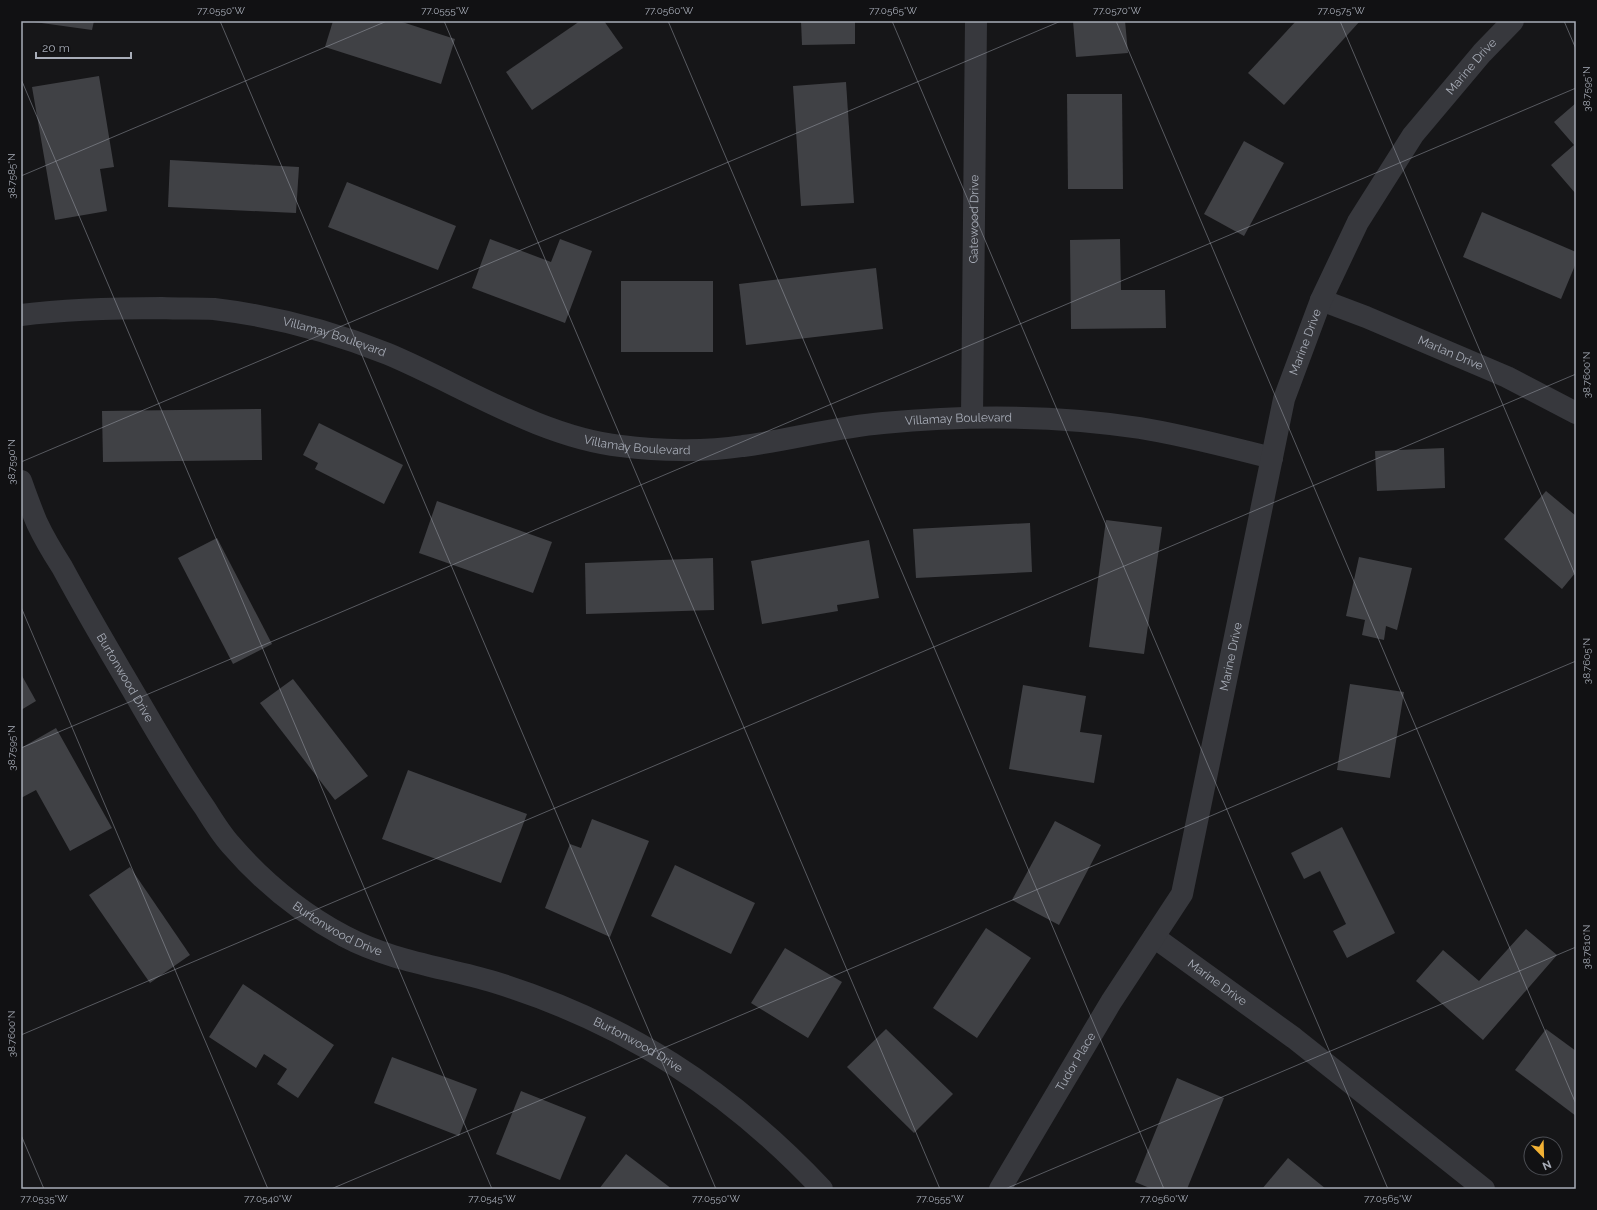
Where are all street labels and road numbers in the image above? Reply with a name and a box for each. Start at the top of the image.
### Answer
street label: Marine Drive [1443,35,1499,97]
street label: Gatewood Drive [967,174,981,264]
street label: Marine Drive [1287,307,1324,377]
street label: Villamay Boulevard [281,314,388,359]
street label: Marlan Drive [1416,333,1485,373]
street label: Villamay Boulevard [904,411,1012,428]
street label: Villamay Boulevard [582,432,690,457]
street label: Marine Drive [1217,621,1245,692]
street label: Burtonwood Drive [94,631,156,725]
street label: Burtonwood Drive [290,899,384,959]
street label: Marine Drive [1185,957,1250,1009]
street label: Burtonwood Drive [591,1014,686,1076]
street label: Tudor Place [1053,1030,1098,1094]

